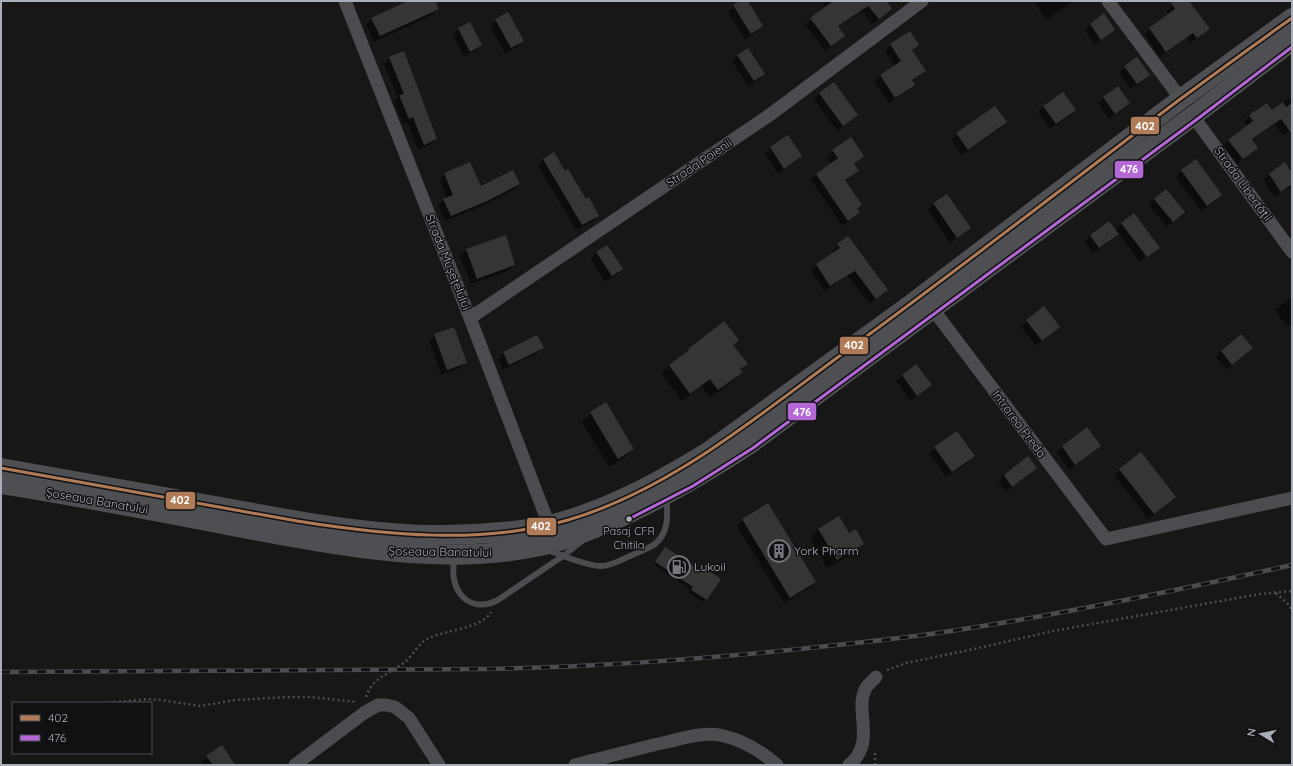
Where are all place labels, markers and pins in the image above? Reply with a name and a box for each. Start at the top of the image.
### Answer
marker: Pasaj CFR Chitila [624,514,634,524]
place label: Pasaj CFR Chitila [603,524,655,552]
building icon: York Pharm [766,538,792,564]
place label: York Pharm [794,543,859,558]
fuel station icon: Lukoil [666,554,692,580]
place label: Lukoil [694,559,726,574]

